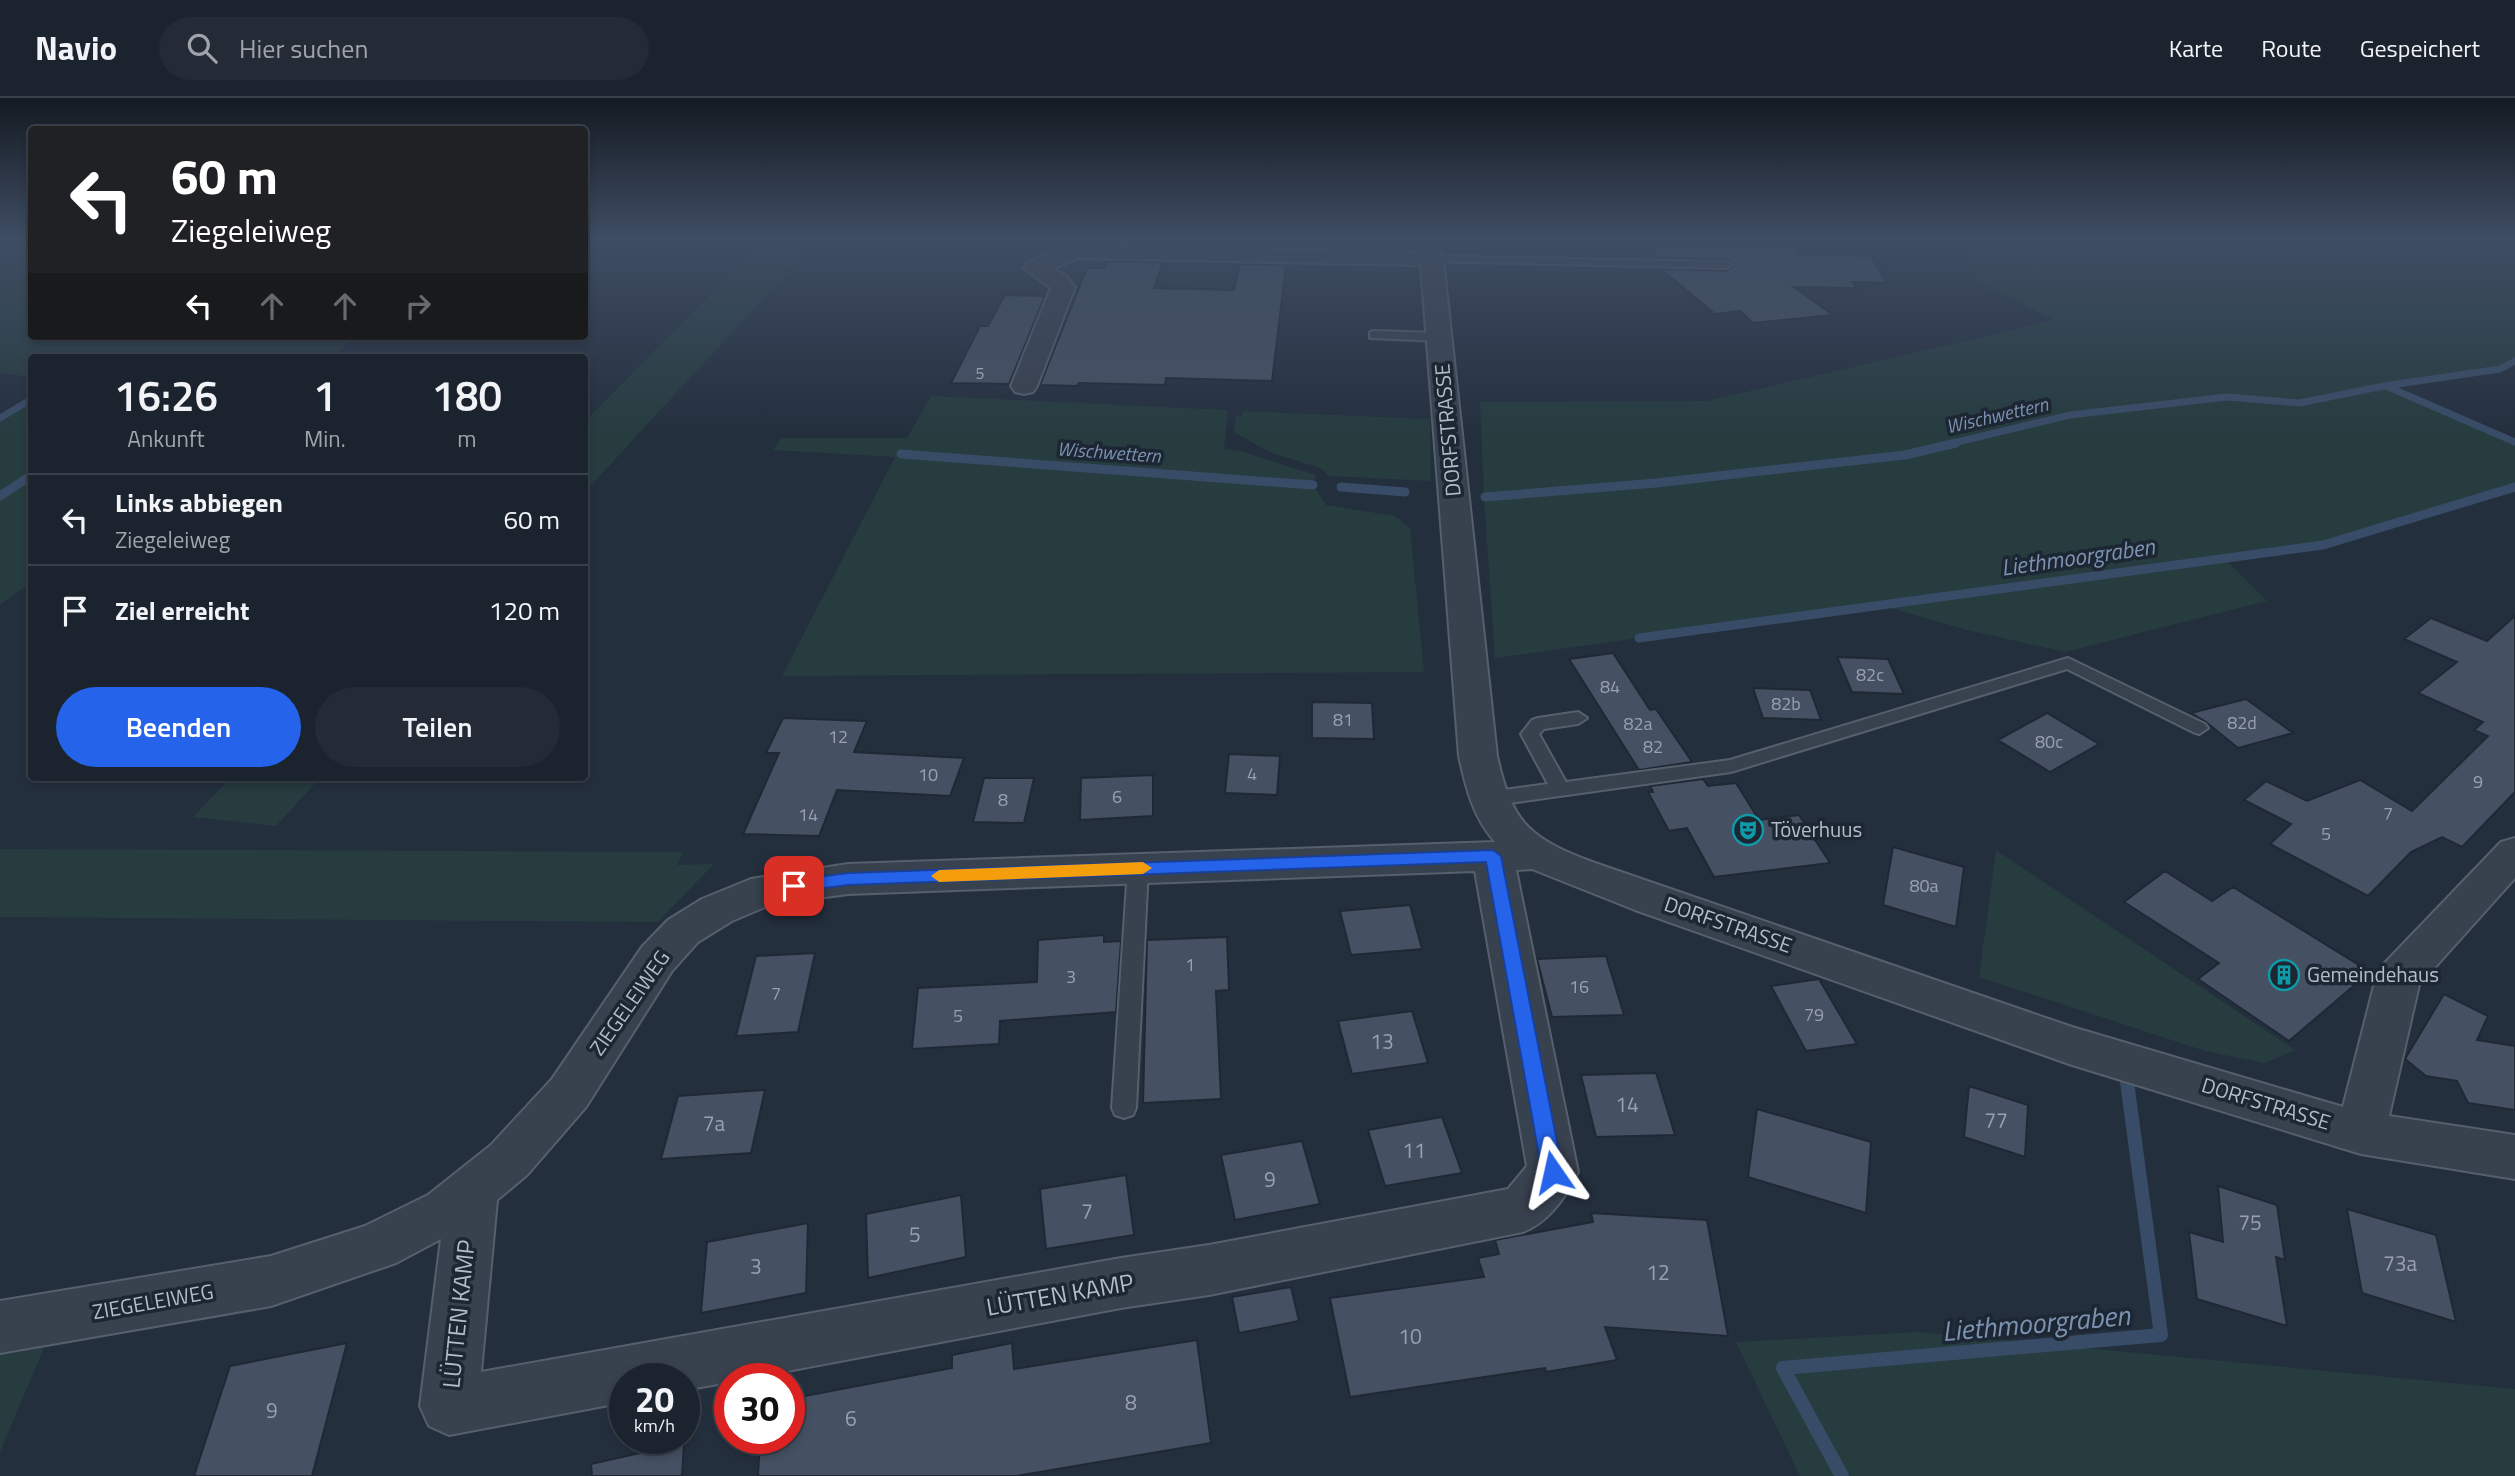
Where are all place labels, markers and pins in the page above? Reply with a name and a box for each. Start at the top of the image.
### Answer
theatre icon: Töverhuus [1731,813,1765,847]
place label: Töverhuus [1771,813,1862,845]
pin [764,856,824,916]
building icon: Gemeindehaus [2267,958,2301,992]
place label: Gemeindehaus [2307,958,2439,990]

